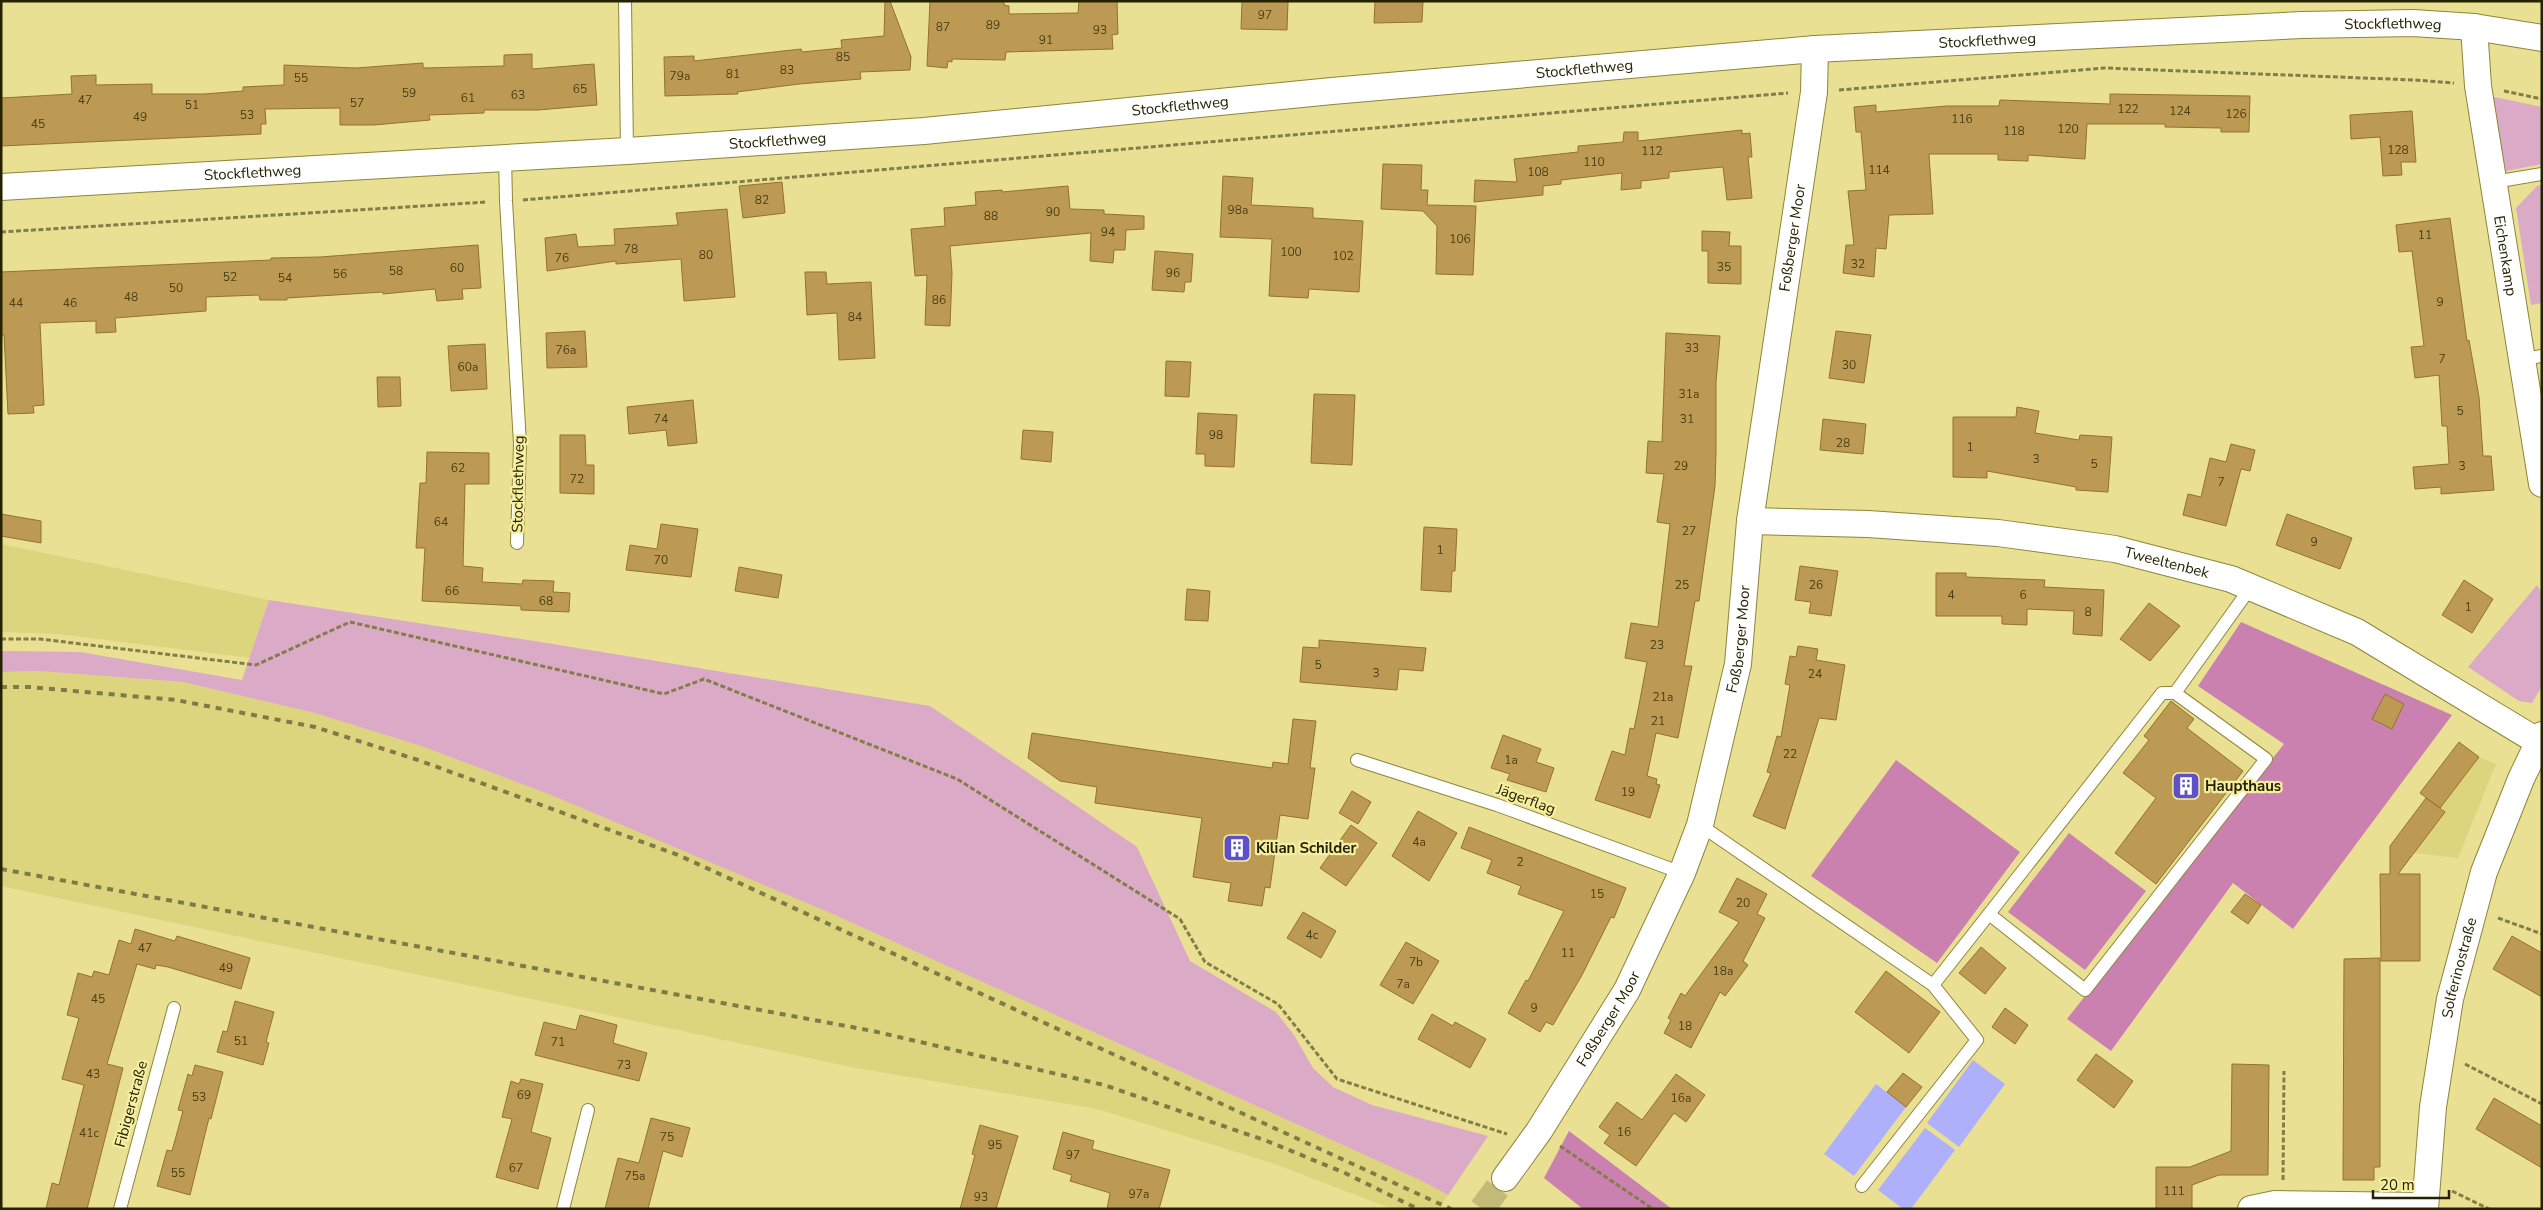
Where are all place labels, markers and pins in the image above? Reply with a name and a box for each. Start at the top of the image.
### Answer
building icon: Haupthaus [2171,771,2201,801]
place label: Haupthaus [2205,776,2281,796]
building icon: Kilian Schilder [1222,833,1252,863]
place label: Kilian Schilder [1256,838,1356,858]

